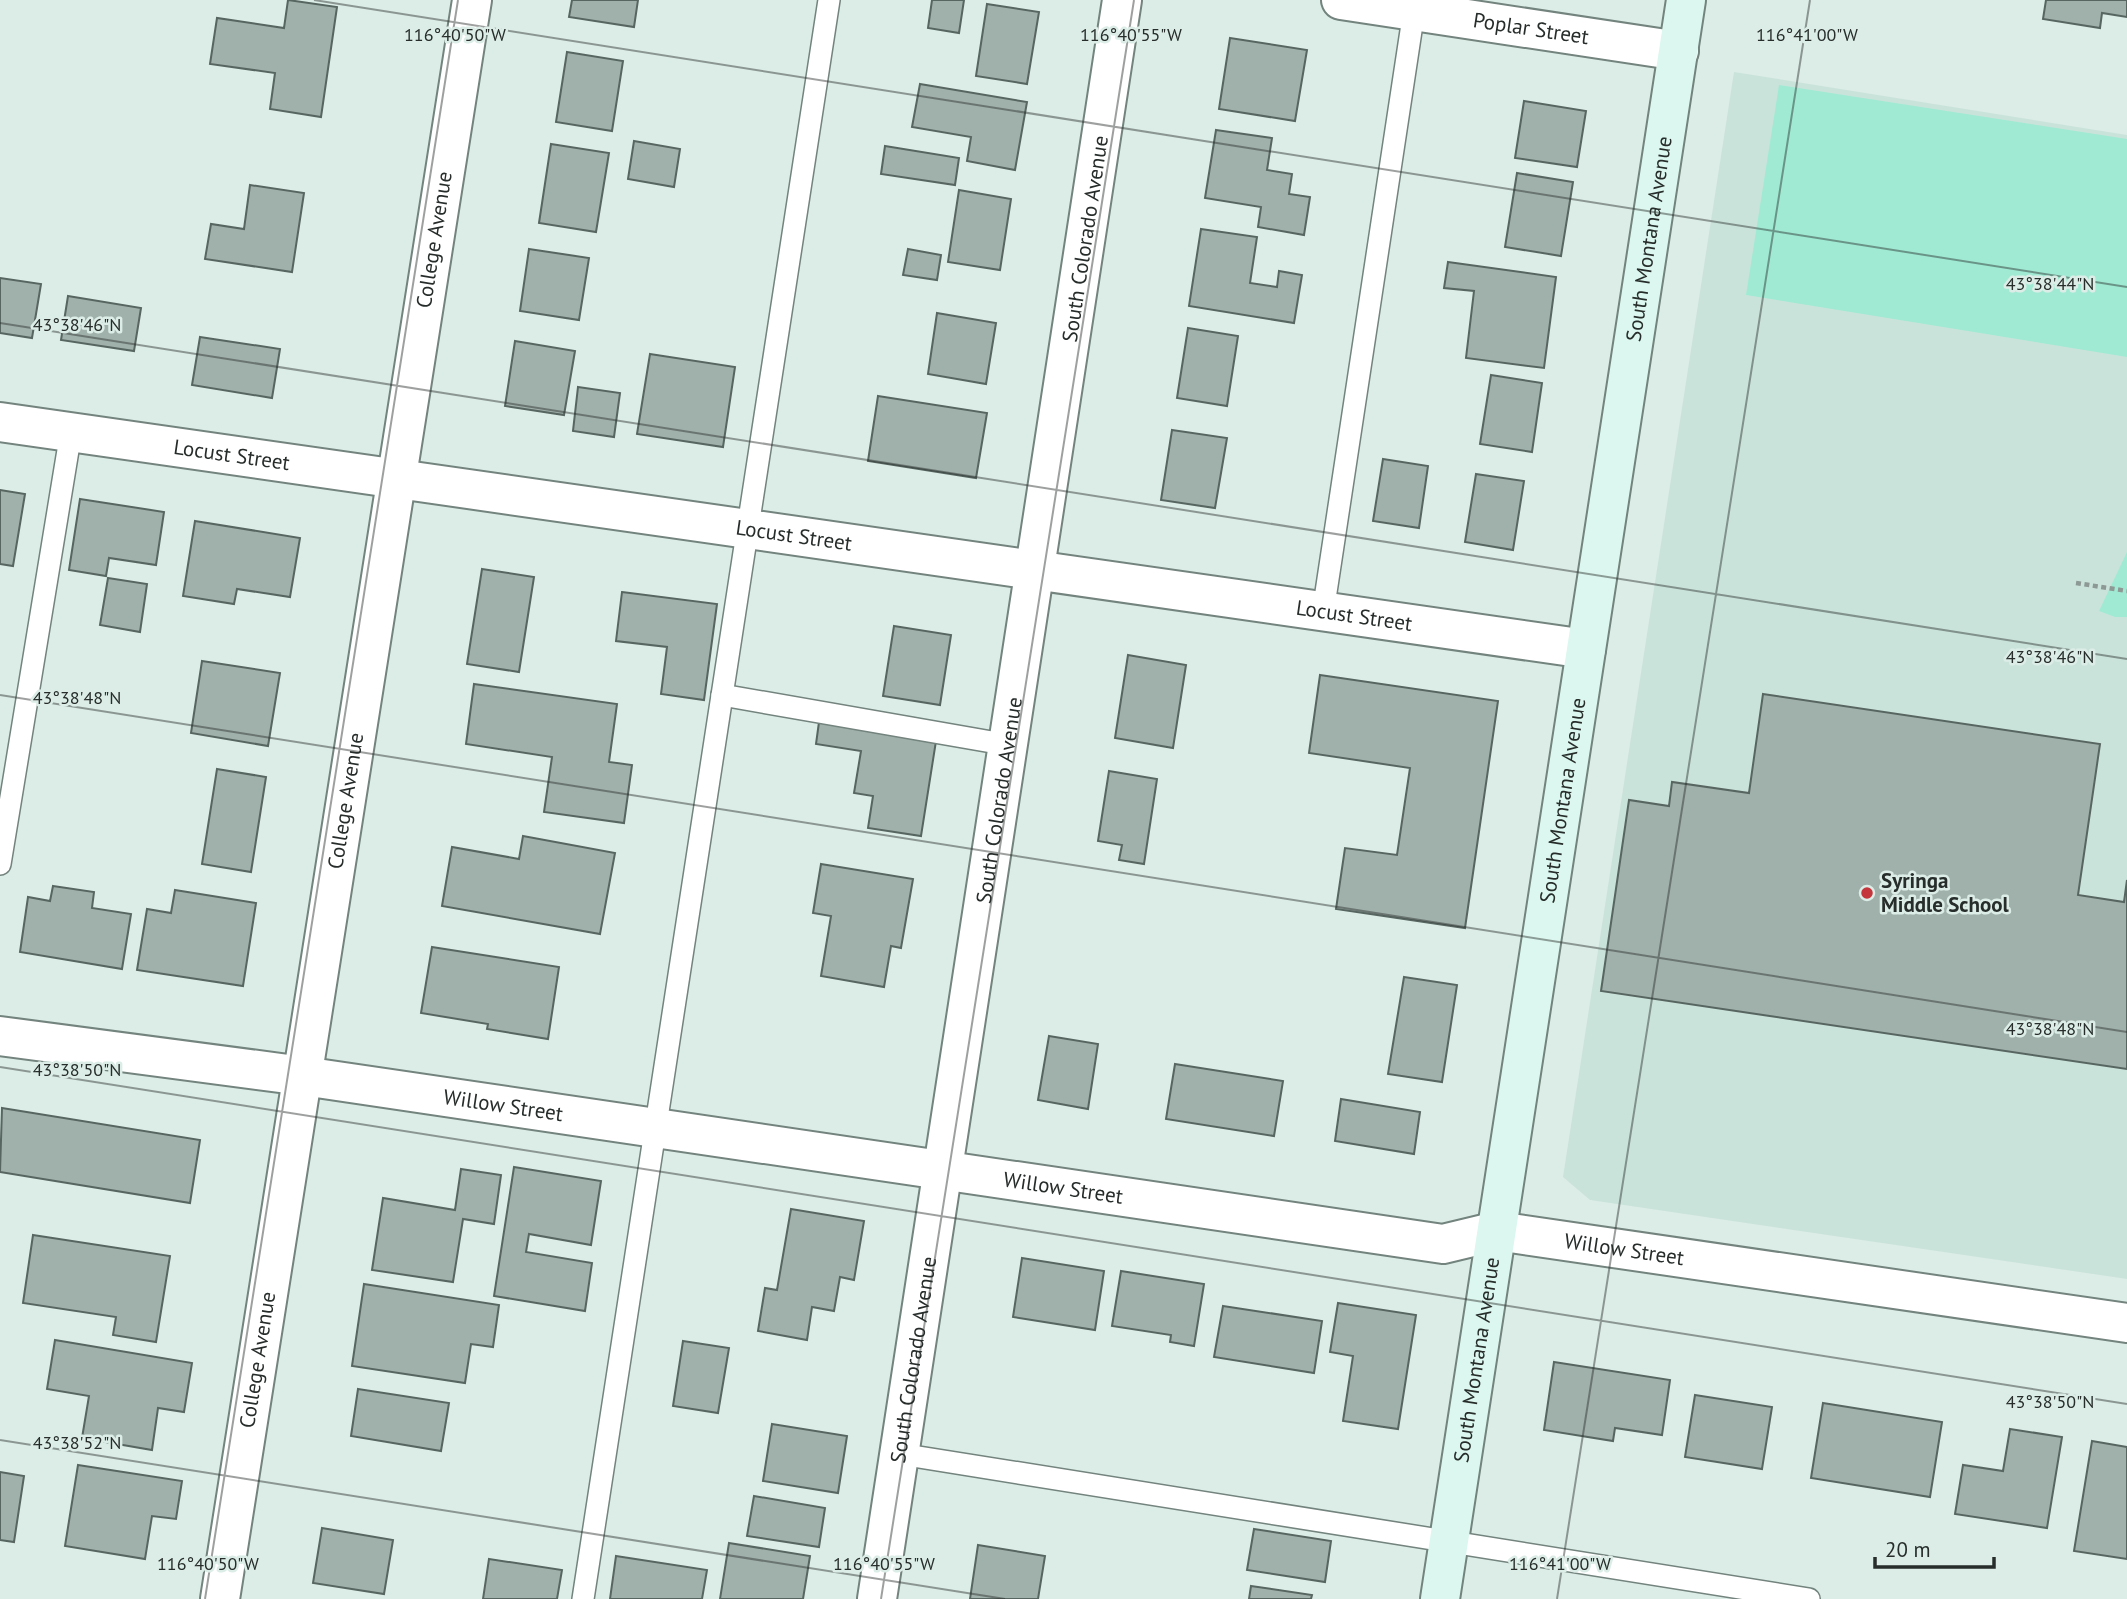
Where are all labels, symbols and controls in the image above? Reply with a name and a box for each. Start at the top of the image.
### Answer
street label: Poplar Street [1471,6,1591,50]
text: 116°40'50"W [404,23,506,46]
text: 116°40'55"W [1080,23,1182,46]
text: 116°41'00"W [1756,23,1858,46]
street label: South Colorado Avenue [1056,134,1114,344]
street label: South Montana Avenue [1620,134,1678,343]
street label: College Avenue [410,170,458,310]
text: 43°38'44"N [2006,272,2094,295]
text: 43°38'46"N [33,313,121,336]
street label: Locust Street [172,433,292,476]
street label: Locust Street [734,513,854,557]
street label: Locust Street [1294,594,1414,637]
text: 43°38'46"N [2006,645,2094,668]
text: 43°38'48"N [33,686,121,709]
street label: South Colorado Avenue [970,695,1028,905]
street label: South Montana Avenue [1533,696,1591,905]
street label: College Avenue [321,731,369,871]
place label: Syringa Middle School [1881,867,2009,918]
marker: Syringa Middle School [1859,885,1875,901]
text: 43°38'48"N [2006,1017,2094,1040]
text: 43°38'50"N [33,1058,121,1081]
street label: Willow Street [442,1083,565,1127]
street label: Willow Street [1002,1165,1125,1210]
street label: Willow Street [1563,1227,1686,1271]
street label: South Colorado Avenue [884,1255,942,1465]
street label: South Montana Avenue [1447,1255,1505,1464]
street label: College Avenue [233,1290,281,1430]
text: 43°38'50"N [2006,1390,2094,1413]
text: 43°38'52"N [33,1431,121,1454]
scale bar [1875,1526,1994,1570]
text: 20 m [1885,1536,1931,1563]
text: 116°40'50"W [157,1552,259,1575]
text: 116°40'55"W [833,1552,935,1575]
text: 116°41'00"W [1509,1552,1611,1575]

